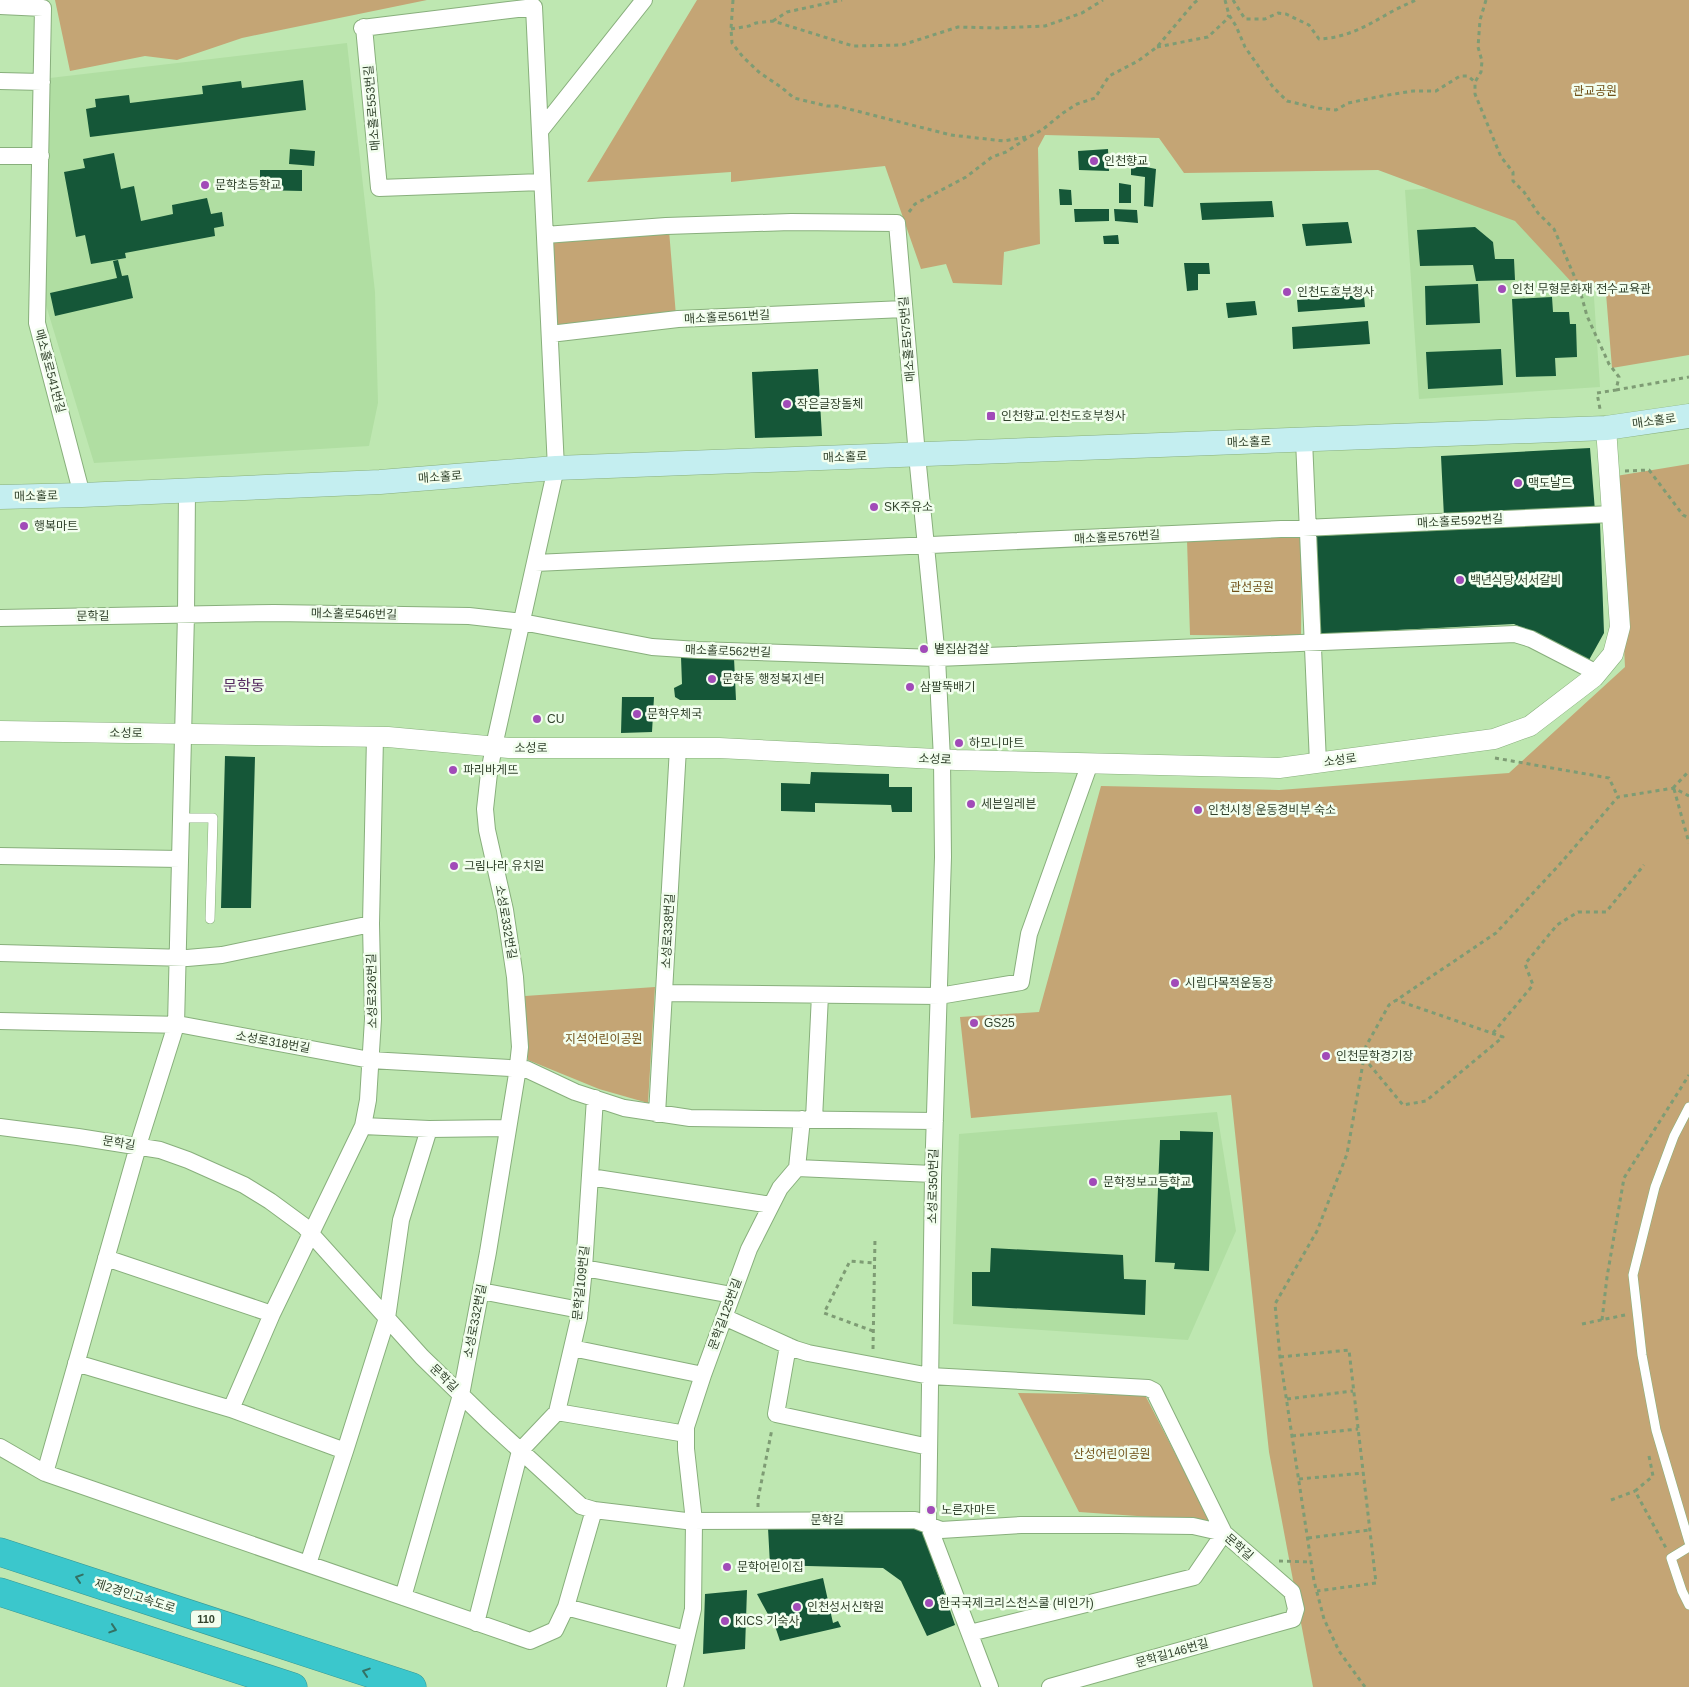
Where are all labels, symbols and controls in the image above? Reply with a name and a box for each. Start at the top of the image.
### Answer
street label: 매소홀로553번길 [361,64,383,152]
park label: 관교공원 [1573,84,1617,98]
place label: 인천향교 [1104,154,1148,168]
marker: 인천향교 [1088,155,1100,167]
place label: 문학초등학교 [215,178,281,192]
marker: 문학초등학교 [199,179,211,191]
place label: 인천 무형문화재 전수교육관 [1512,282,1651,296]
marker: 인천 무형문화재 전수교육관 [1496,283,1508,295]
place label: 인천도호부청사 [1297,285,1374,299]
marker: 인천도호부청사 [1281,286,1293,298]
street label: 매소홀로575번길 [896,295,918,383]
street label: 매소홀로561번길 [684,308,770,326]
street label: 매소홀로541번길 [32,328,68,414]
place label: 작은글장돌체 [797,397,863,411]
marker: 작은글장돌체 [781,398,793,410]
place label: 인천향교.인천도호부청사 [1001,409,1126,423]
marker: 인천향교.인천도호부청사 [985,410,997,422]
street label: 매소홀로 [1631,411,1677,431]
street label: 매소홀로 [1227,434,1271,450]
street label: 매소홀로 [823,449,867,465]
street label: 매소홀로 [417,468,463,486]
place label: 맥도날드 [1528,476,1572,490]
marker: 맥도날드 [1512,477,1524,489]
street label: 매소홀로 [14,489,58,503]
place label: SK주유소 [884,500,933,514]
marker: SK주유소 [868,501,880,513]
street label: 매소홀로592번길 [1417,512,1503,530]
place label: 행복마트 [34,519,78,533]
marker: 행복마트 [18,520,30,532]
street label: 매소홀로576번길 [1074,528,1160,546]
place label: 백년식당 서서갈비 [1470,573,1562,587]
marker: 백년식당 서서갈비 [1454,574,1466,586]
park label: 관선공원 [1230,580,1274,594]
street label: 매소홀로546번길 [311,606,397,622]
street label: 문학길 [76,609,110,623]
street label: 매소홀로562번길 [685,642,771,660]
place label: 볕집삼겹살 [934,642,989,656]
marker: 볕집삼겹살 [918,643,930,655]
place label: 문학동 행정복지센터 [722,672,825,686]
marker: 문학동 행정복지센터 [706,673,718,685]
district label: 문학동 [223,677,265,694]
place label: 삼팔뚝배기 [920,680,975,694]
marker: 삼팔뚝배기 [904,681,916,693]
place label: 문학우체국 [647,707,702,721]
marker: 문학우체국 [631,708,643,720]
place label: CU [547,712,564,726]
marker: CU [531,713,543,725]
street label: 소성로 [109,726,143,740]
place label: 하모니마트 [969,736,1024,750]
marker: 하모니마트 [953,737,965,749]
street label: 소성로 [514,741,548,755]
street label: 소성로 [918,751,952,767]
street label: 소성로 [1323,751,1357,769]
place label: 파리바게뜨 [463,763,518,777]
marker: 파리바게뜨 [447,764,459,776]
place label: 세븐일레븐 [981,797,1036,811]
marker: 세븐일레븐 [965,798,977,810]
place label: 인천시청 운동경비부 숙소 [1208,803,1336,817]
marker: 인천시청 운동경비부 숙소 [1192,804,1204,816]
place label: 그림나라 유치원 [464,859,545,873]
marker: 그림나라 유치원 [448,860,460,872]
street label: 소성로332번길 [493,884,519,960]
street label: 소성로338번길 [659,893,677,969]
street label: 소성로326번길 [364,953,380,1029]
place label: 시립다목적운동장 [1185,976,1273,990]
marker: 시립다목적운동장 [1169,977,1181,989]
place label: GS25 [984,1016,1015,1030]
marker: GS25 [968,1017,980,1029]
street label: 소성로318번길 [235,1029,311,1055]
park label: 지석어린이공원 [565,1032,643,1046]
place label: 인천문학경기장 [1336,1049,1413,1063]
marker: 인천문학경기장 [1320,1050,1332,1062]
street label: 문학길 [102,1133,136,1153]
street label: 소성로350번길 [925,1148,941,1224]
place label: 문학정보고등학교 [1103,1175,1191,1189]
marker: 문학정보고등학교 [1087,1176,1099,1188]
street label: 문학길109번길 [570,1245,592,1321]
street label: 문학길125번길 [706,1276,744,1352]
street label: 소성로332번길 [461,1283,489,1359]
street label: 문학길 [427,1361,461,1395]
park label: 산성어린이공원 [1073,1447,1151,1461]
place label: 노른자마트 [941,1503,996,1517]
marker: 노른자마트 [925,1504,937,1516]
street label: 문학길 [810,1513,844,1527]
street label: 문학길 [1222,1531,1256,1563]
place label: 문학어린이집 [737,1560,803,1574]
marker: 문학어린이집 [721,1561,733,1573]
one-way arrow [75,1573,83,1583]
street label: 제2경인고속도로 [93,1576,177,1616]
place label: 한국국제크리스천스쿨 (비인가) [939,1596,1094,1610]
marker: 한국국제크리스천스쿨 (비인가) [923,1597,935,1609]
place label: 인천성서신학원 [807,1600,884,1614]
marker: 인천성서신학원 [791,1601,803,1613]
road number: 110 [191,1610,221,1628]
place label: KICS 기숙사 [735,1614,799,1628]
marker: KICS 기숙사 [719,1615,731,1627]
one-way arrow [108,1623,117,1633]
street label: 문학길146번길 [1134,1636,1210,1670]
one-way arrow [362,1668,371,1678]

